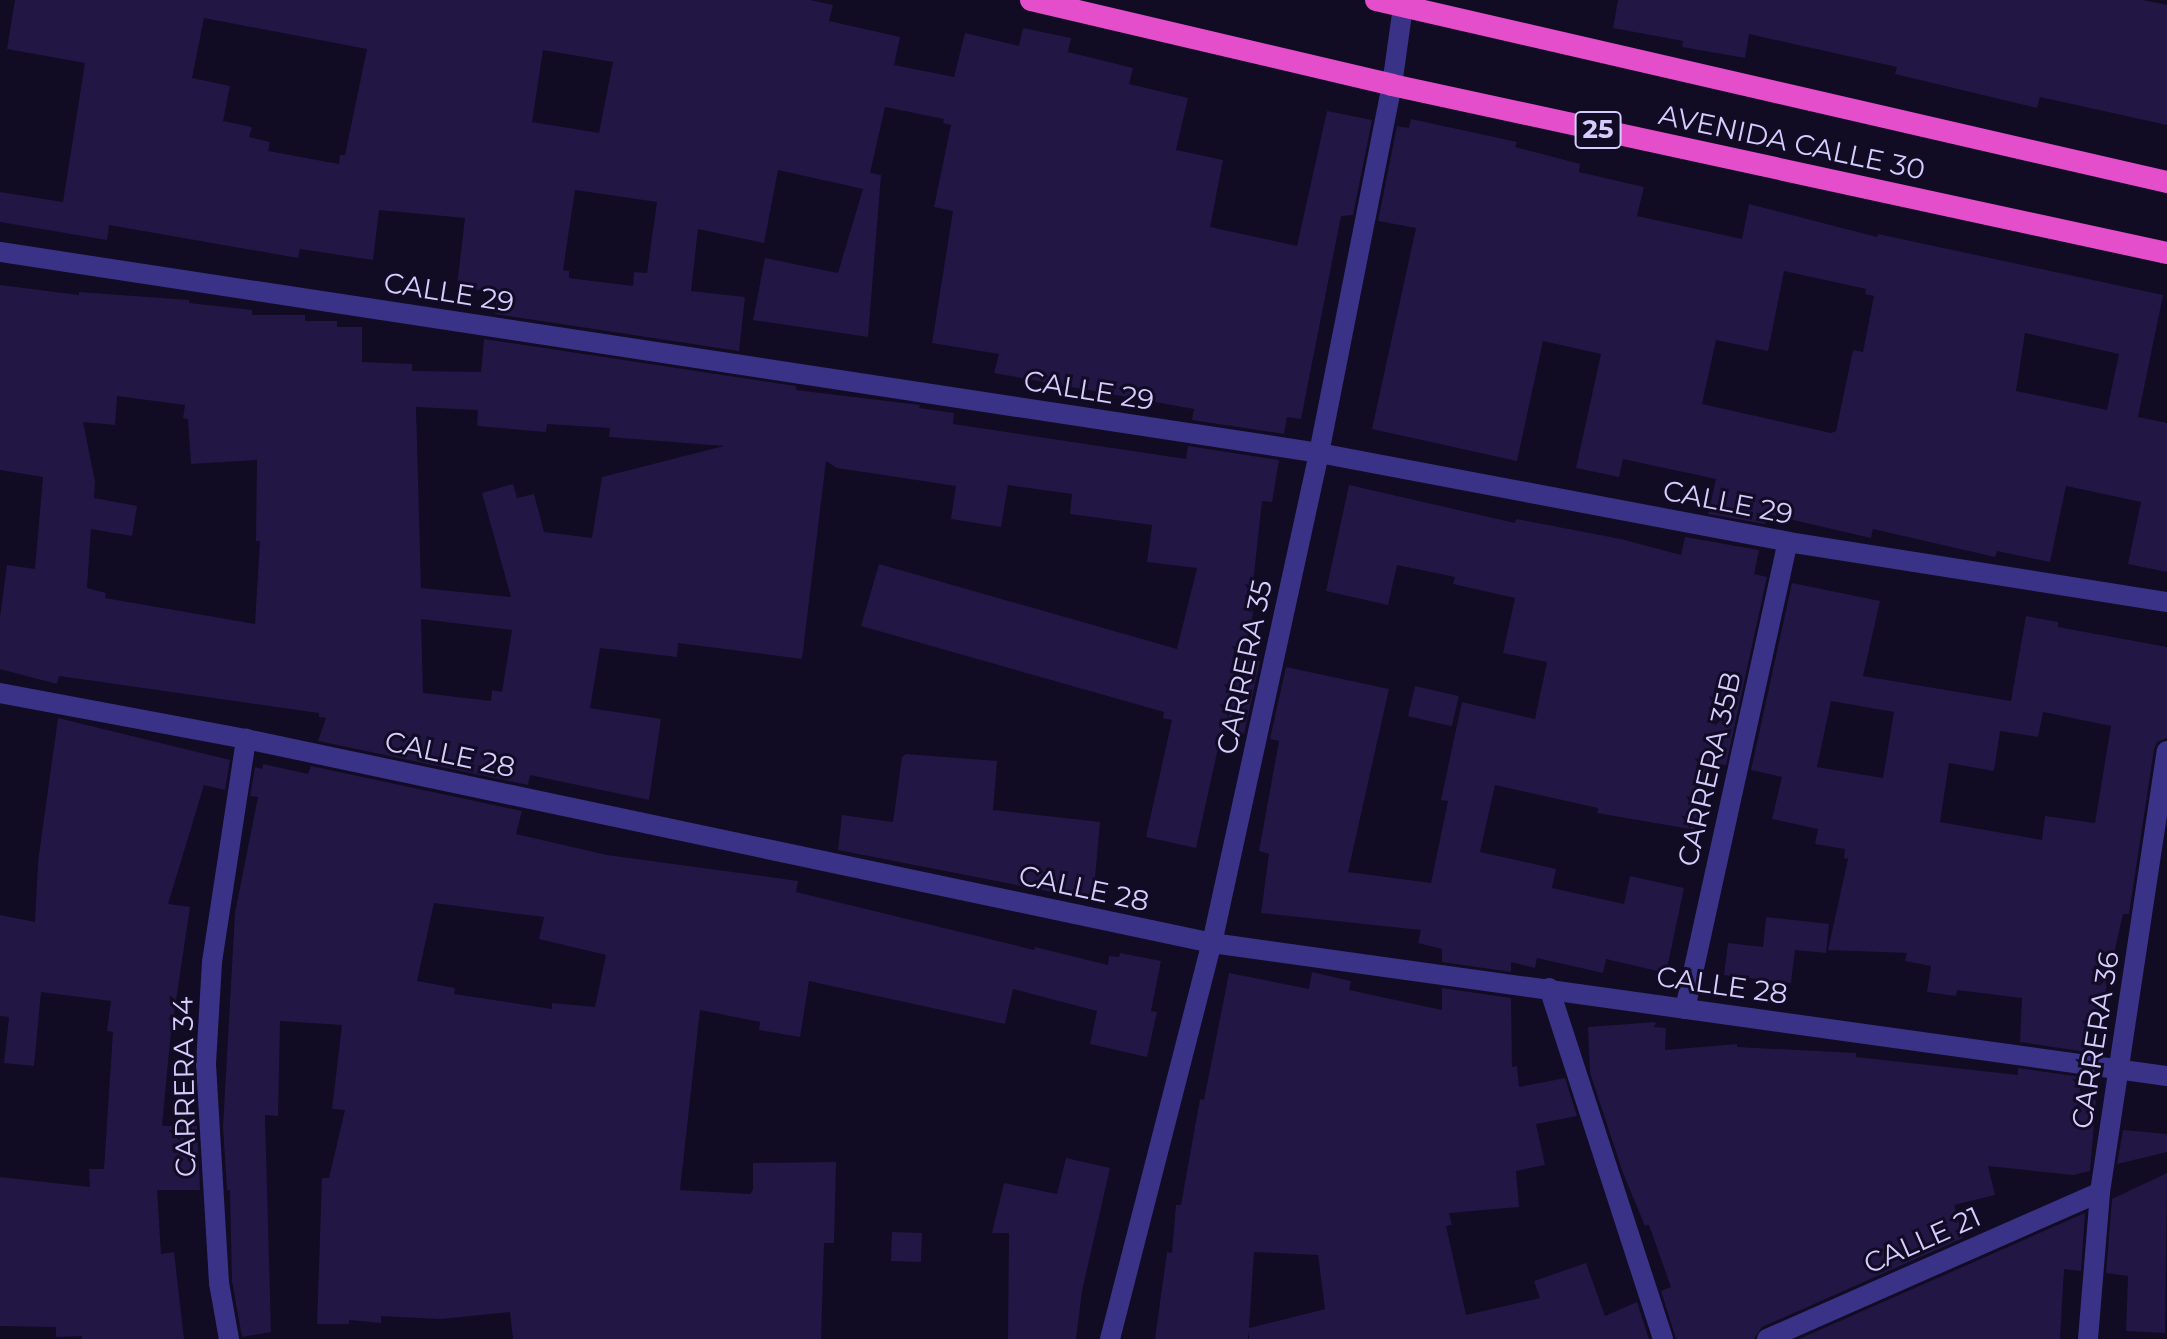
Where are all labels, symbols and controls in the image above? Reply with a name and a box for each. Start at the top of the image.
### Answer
street label: AVENIDA CALLE 30 [1656,97,1928,187]
road number: 25 [1574,108,1622,152]
street label: CALLE 29 [381,265,517,319]
street label: CALLE 29 [1021,363,1157,417]
street label: CALLE 29 [1660,473,1796,531]
street label: CARRERA 35 [1209,577,1279,757]
street label: CARRERA 35B [1670,668,1748,870]
street label: CALLE 28 [382,724,518,784]
street label: CALLE 28 [1016,858,1152,918]
street label: CARRERA 36 [2064,949,2126,1131]
street label: CALLE 28 [1654,959,1790,1011]
street label: CARRERA 34 [166,996,202,1178]
street label: CALLE 21 [1858,1199,1986,1281]

